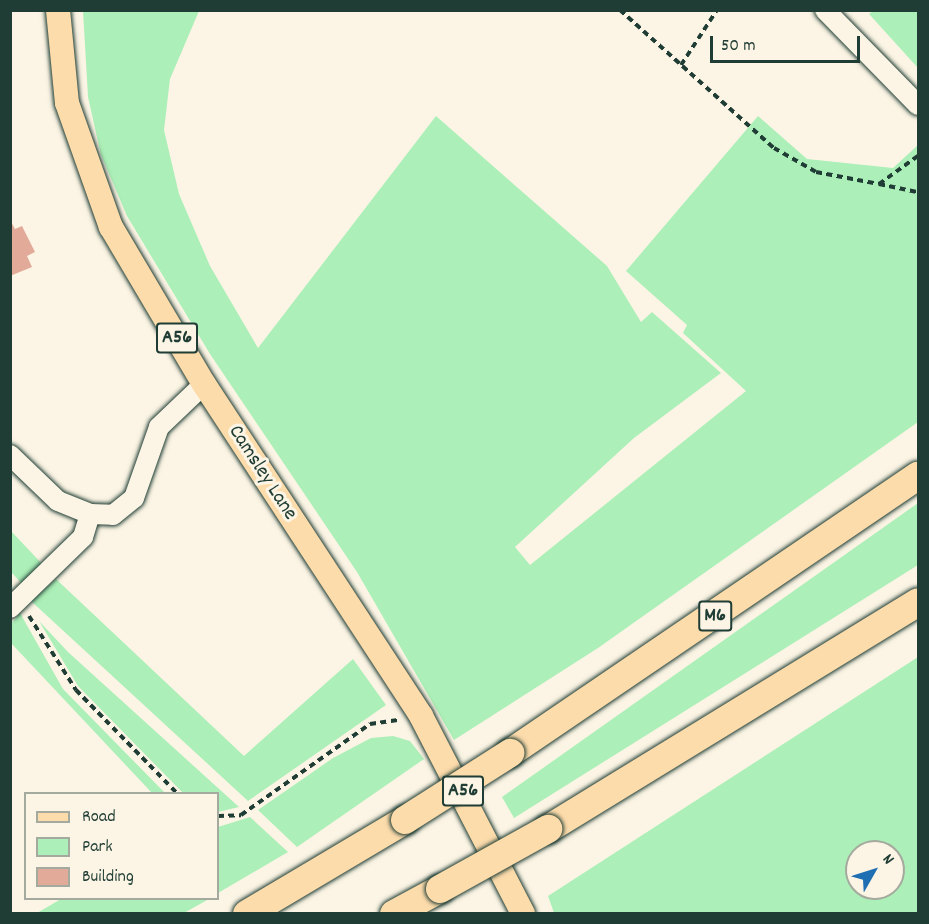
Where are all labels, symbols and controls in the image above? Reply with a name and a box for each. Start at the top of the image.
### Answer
scale bar [713,24,863,62]
text: 50 m [721,34,756,59]
road number: A56 [156,321,198,355]
street label: Camsley Lane [222,421,302,525]
road number: M6 [697,599,733,633]
road number: A56 [442,774,484,808]
legend [24,792,219,900]
text: Road [82,805,116,830]
text: Park [82,835,113,860]
north arrow [845,840,905,900]
text: N [876,849,899,870]
text: Building [82,865,134,890]

